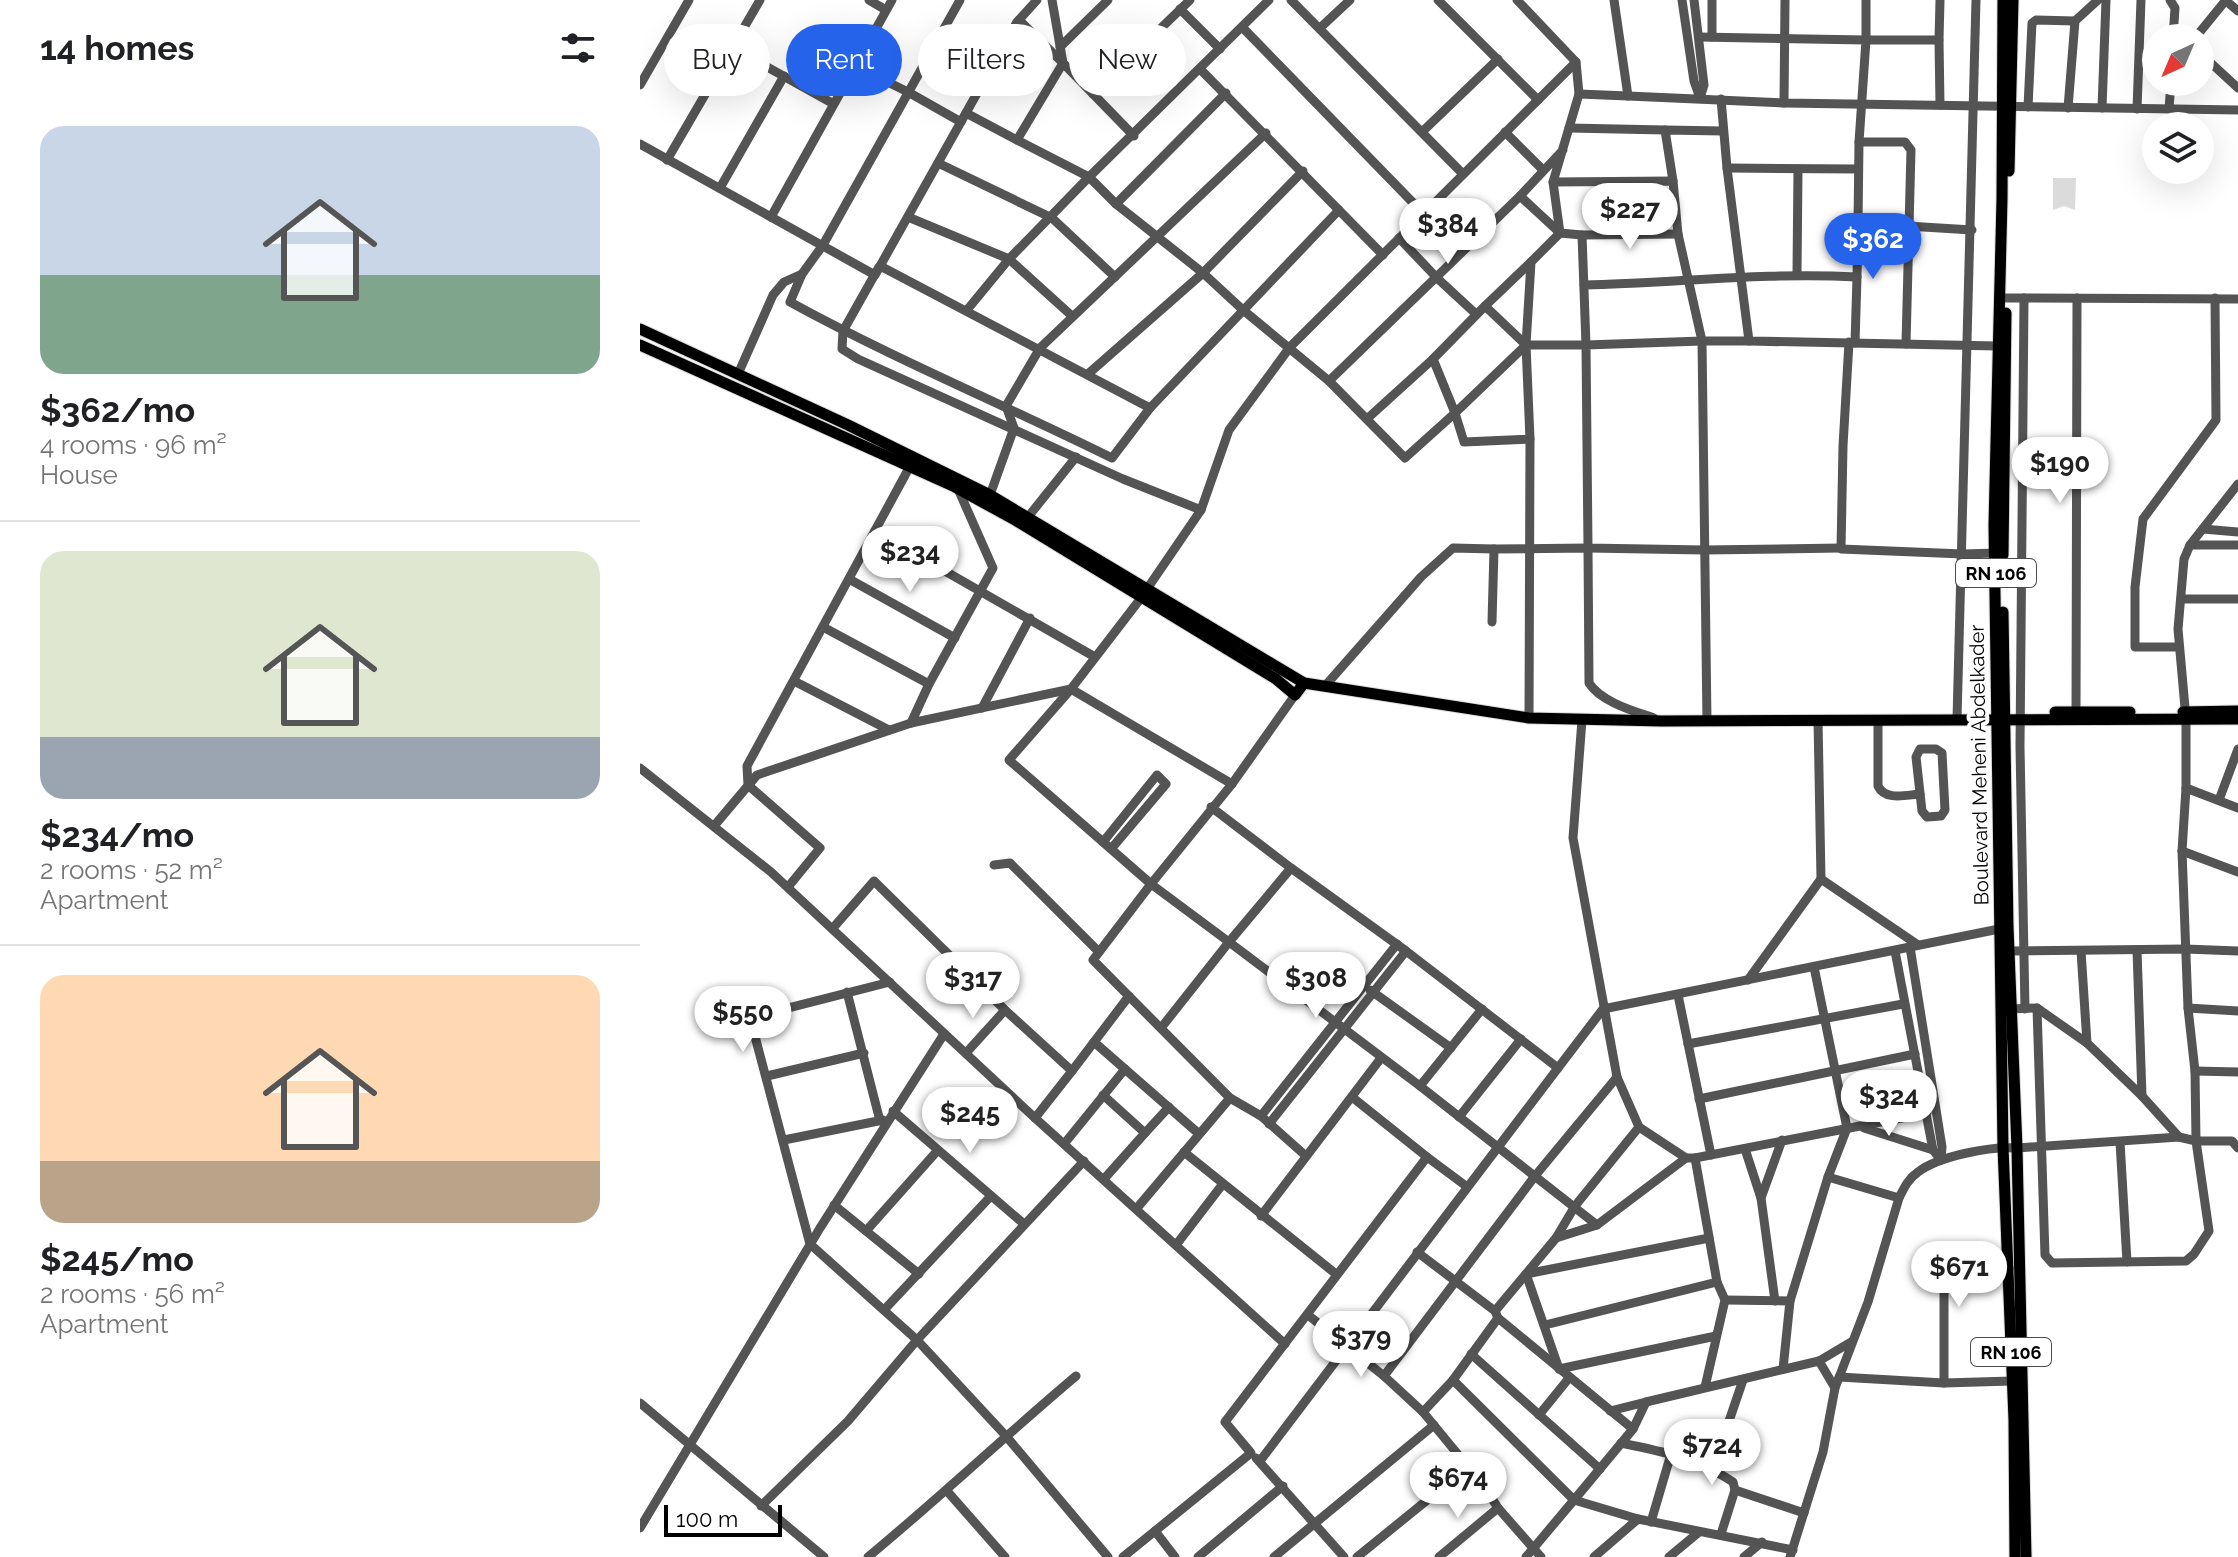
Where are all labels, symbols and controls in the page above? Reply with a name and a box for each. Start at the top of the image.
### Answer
chip: Buy [664,24,770,96]
chip: Rent [786,24,902,96]
chip: Filters [918,24,1053,96]
chip: New [1069,24,1186,96]
north arrow [2142,24,2214,96]
map controls [2142,24,2214,184]
icon: filters [556,26,600,70]
text: 14 homes [40,28,194,68]
button: layers [2142,112,2214,184]
icon: home [248,178,392,322]
pin: $227 [1583,183,1677,251]
text: $227 [1600,194,1660,224]
pin: $384 [1401,198,1495,266]
text: $384 [1417,209,1479,239]
pin: $362 [1826,213,1920,281]
text: $362 [1842,224,1904,254]
text: $362/mo [40,390,195,430]
text: 4 rooms · 96 m² [40,430,227,460]
pin: $190 [2013,437,2107,505]
text: $190 [2030,448,2090,478]
text: House [40,460,118,490]
pin: $234 [863,526,957,594]
text: $234 [880,537,940,567]
road number: RN 106 [1956,559,2036,587]
icon: home [248,603,392,747]
street label: Boulevard Meheni Abdelkader [1965,624,1993,906]
text: $234/mo [40,815,194,855]
text: 2 rooms · 52 m² [40,855,223,885]
text: Apartment [40,885,169,915]
pin: $317 [926,952,1020,1020]
pin: $308 [1269,952,1363,1020]
text: $317 [944,963,1002,993]
text: $308 [1285,963,1347,993]
pin: $550 [696,986,790,1054]
text: $550 [712,997,774,1027]
icon: home [248,1027,392,1171]
pin: $324 [1842,1070,1936,1138]
text: $324 [1859,1081,1919,1111]
pin: $245 [923,1087,1017,1155]
text: $245 [940,1098,1000,1128]
text: $245/mo [40,1239,194,1279]
pin: $671 [1912,1241,2006,1309]
text: $671 [1929,1252,1989,1282]
text: 2 rooms · 56 m² [40,1279,225,1309]
text: Apartment [40,1309,169,1339]
pin: $379 [1314,1311,1408,1379]
text: $379 [1331,1322,1391,1352]
road number: RN 106 [1971,1338,2051,1366]
pin: $724 [1665,1419,1759,1487]
text: $724 [1682,1430,1742,1460]
pin: $674 [1411,1452,1505,1520]
text: $674 [1428,1463,1488,1493]
scale bar [664,1501,782,1537]
text: 100 m [676,1506,738,1532]

